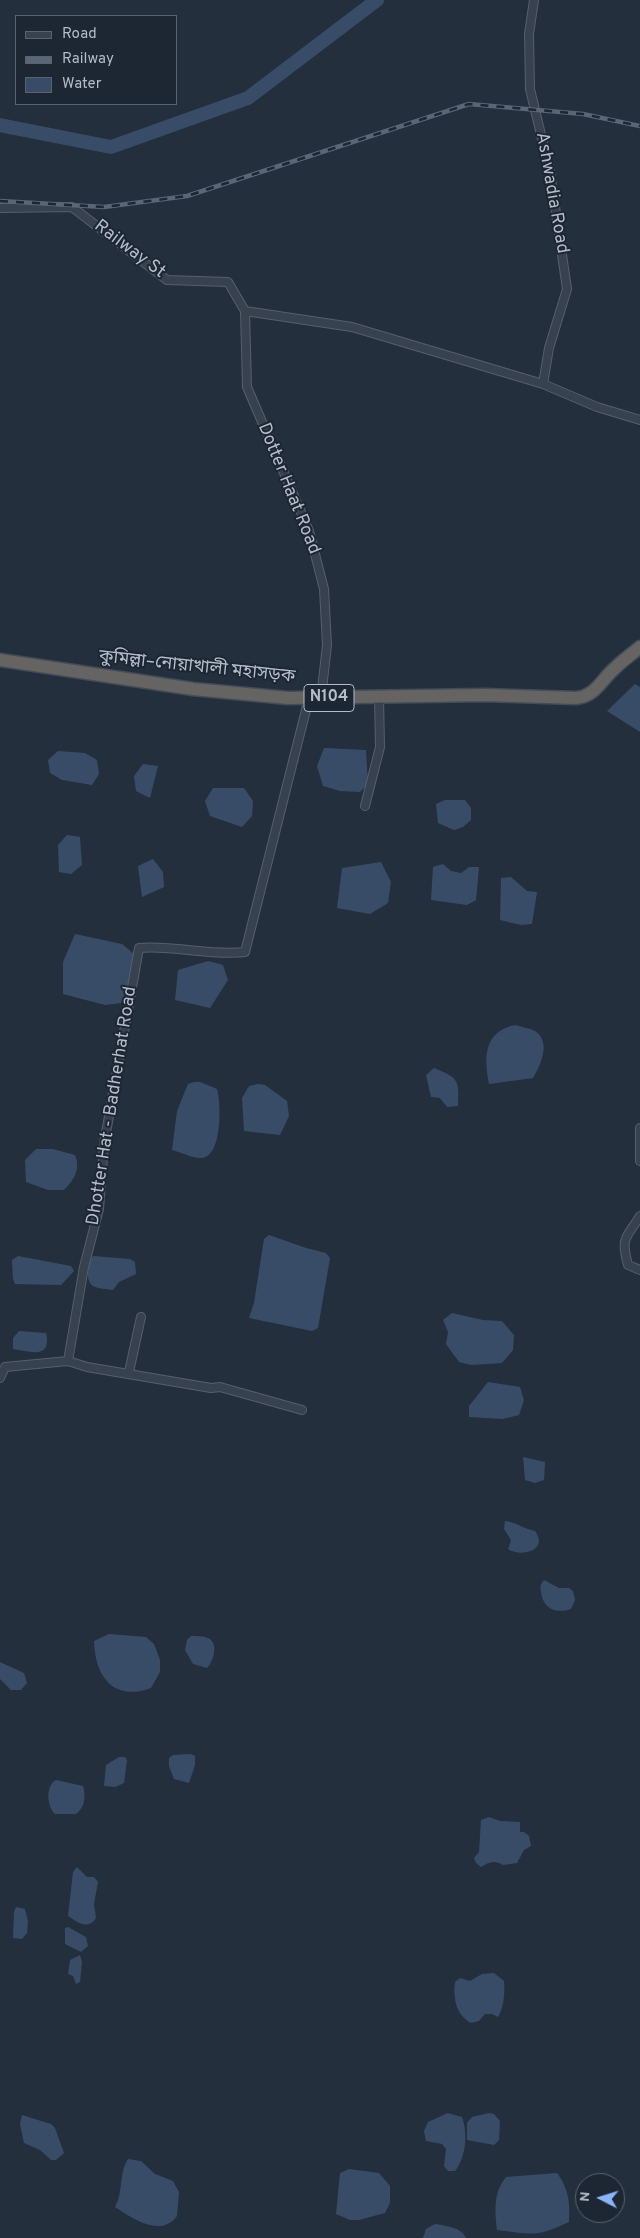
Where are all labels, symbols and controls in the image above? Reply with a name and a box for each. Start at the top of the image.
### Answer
legend [15,15,178,105]
text: Road [62,25,97,44]
text: Railway [62,50,114,69]
text: Water [62,75,101,94]
street label: Ashwadia Road [530,131,572,255]
street label: Railway St [89,216,169,284]
street label: Dotter Haat Road [252,420,324,558]
street label: কুমিল্লা–নোয়াখালী মহাসড়ক [98,647,296,689]
road number: N104 [304,684,354,711]
street label: Dhotter Hat - Badherhat Road [83,985,143,1227]
north arrow [575,2173,625,2223]
text: N [577,2191,594,2202]

